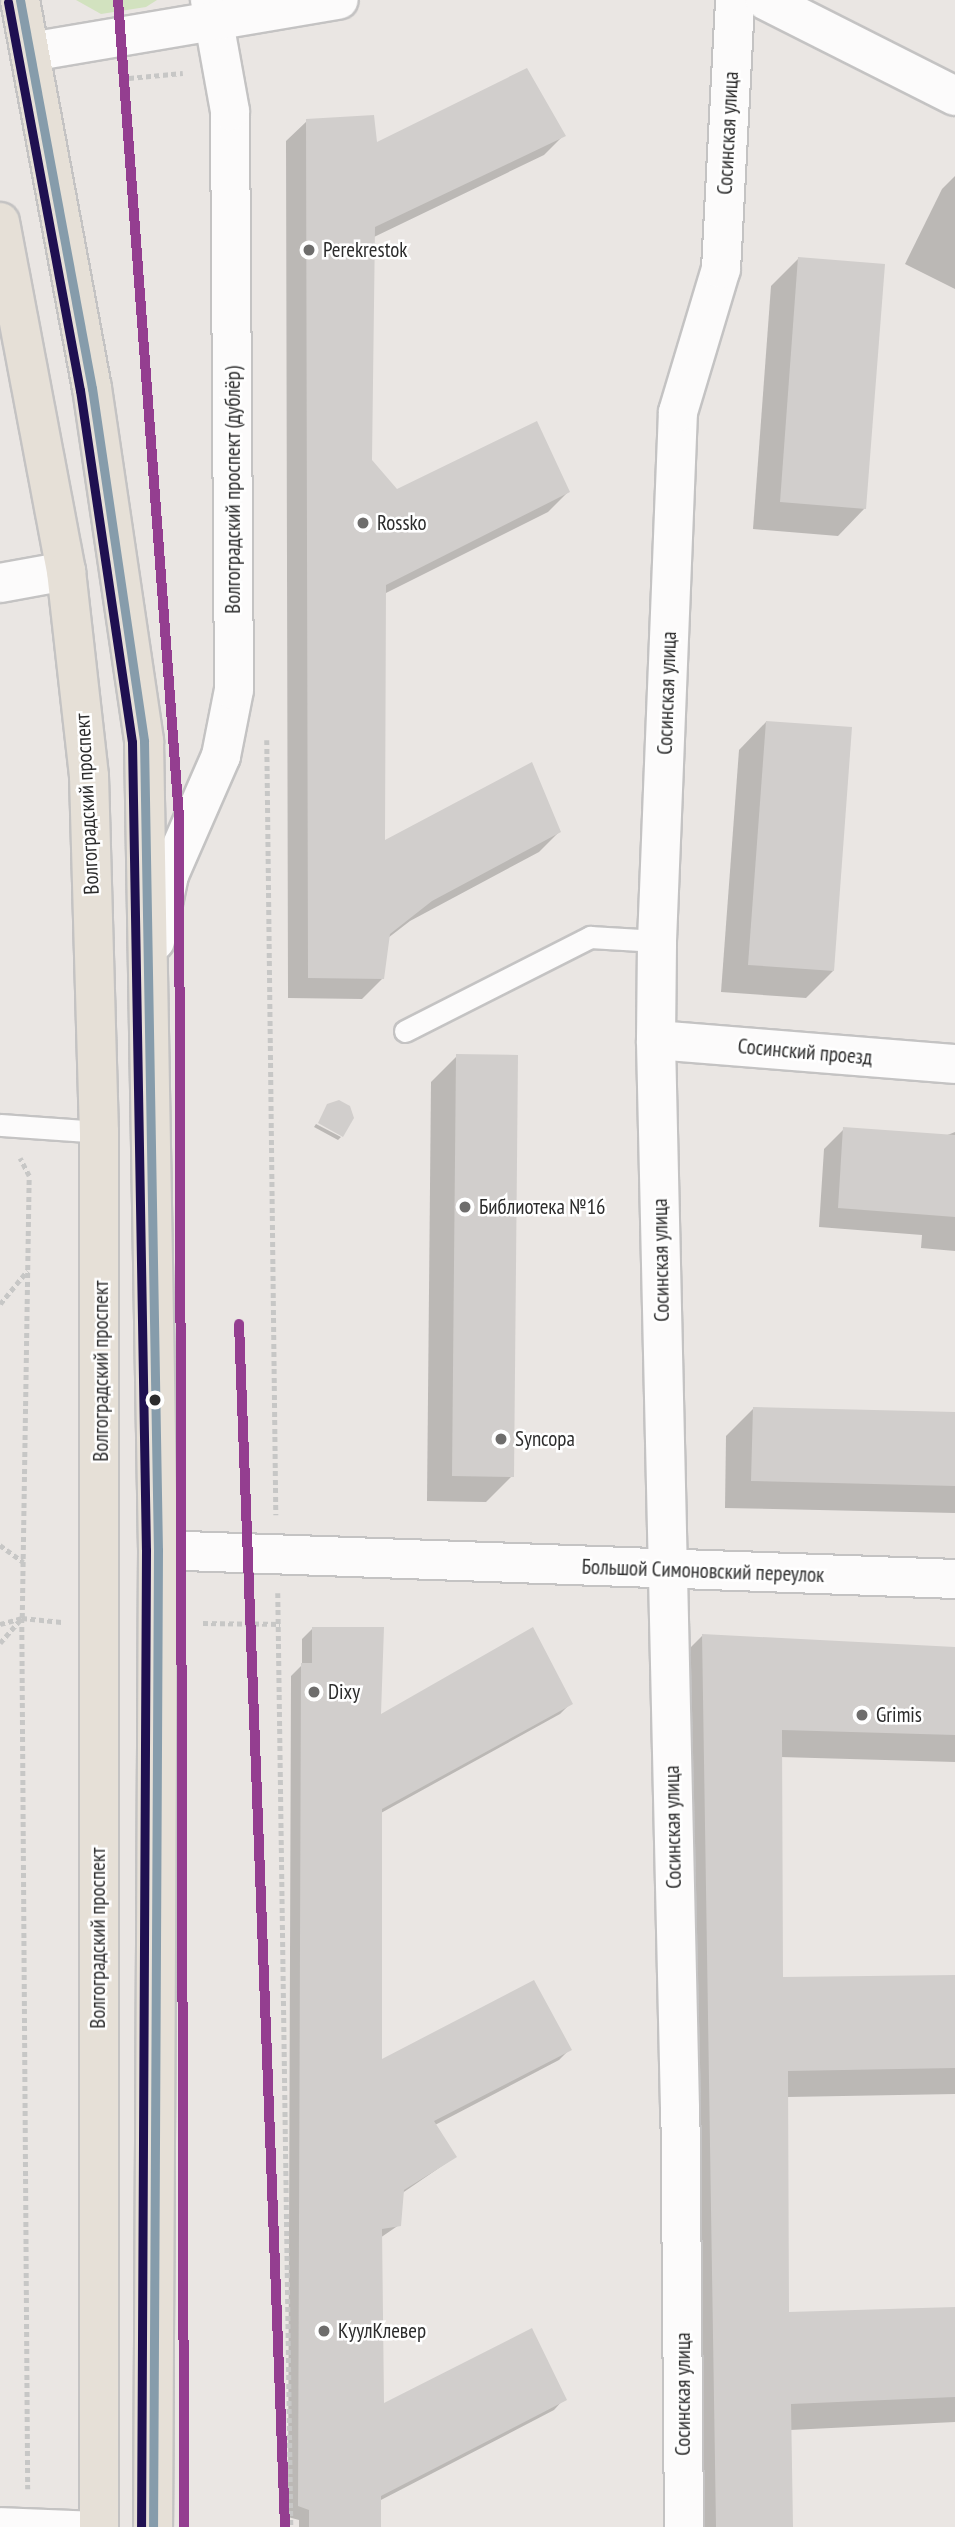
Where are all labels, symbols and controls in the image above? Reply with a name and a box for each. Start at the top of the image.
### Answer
street label: Сосинская улица [712,71,744,195]
place label: Perekrestok [323,237,407,263]
marker: Perekrestok [301,242,317,258]
street label: Волгоградский проспект (дублёр) [220,366,246,614]
place label: Rossko [377,510,427,536]
marker: Rossko [355,515,371,531]
street label: Сосинская улица [652,631,682,755]
street label: Волгоградский проспект [70,713,104,895]
street label: Сосинский проезд [737,1034,873,1070]
place label: Библиотека №16 [479,1194,606,1220]
street label: Сосинская улица [647,1198,675,1322]
marker: Библиотека №16 [457,1199,473,1215]
street label: Волгоградский проспект [88,1280,114,1462]
unlabelled marker [148,1393,162,1407]
place label: Syncopa [515,1426,575,1452]
marker: Syncopa [493,1431,509,1447]
street label: Большой Симоновский переулок [581,1554,825,1588]
place label: Dixy [328,1679,360,1705]
marker: Dixy [306,1684,322,1700]
place label: Grimis [876,1702,922,1728]
marker: Grimis [854,1707,870,1723]
street label: Сосинская улица [659,1765,687,1889]
street label: Волгоградский проспект [85,1847,111,2029]
place label: КуулКлевер [338,2318,426,2344]
marker: КуулКлевер [316,2323,332,2339]
street label: Сосинская улица [670,2332,696,2456]

